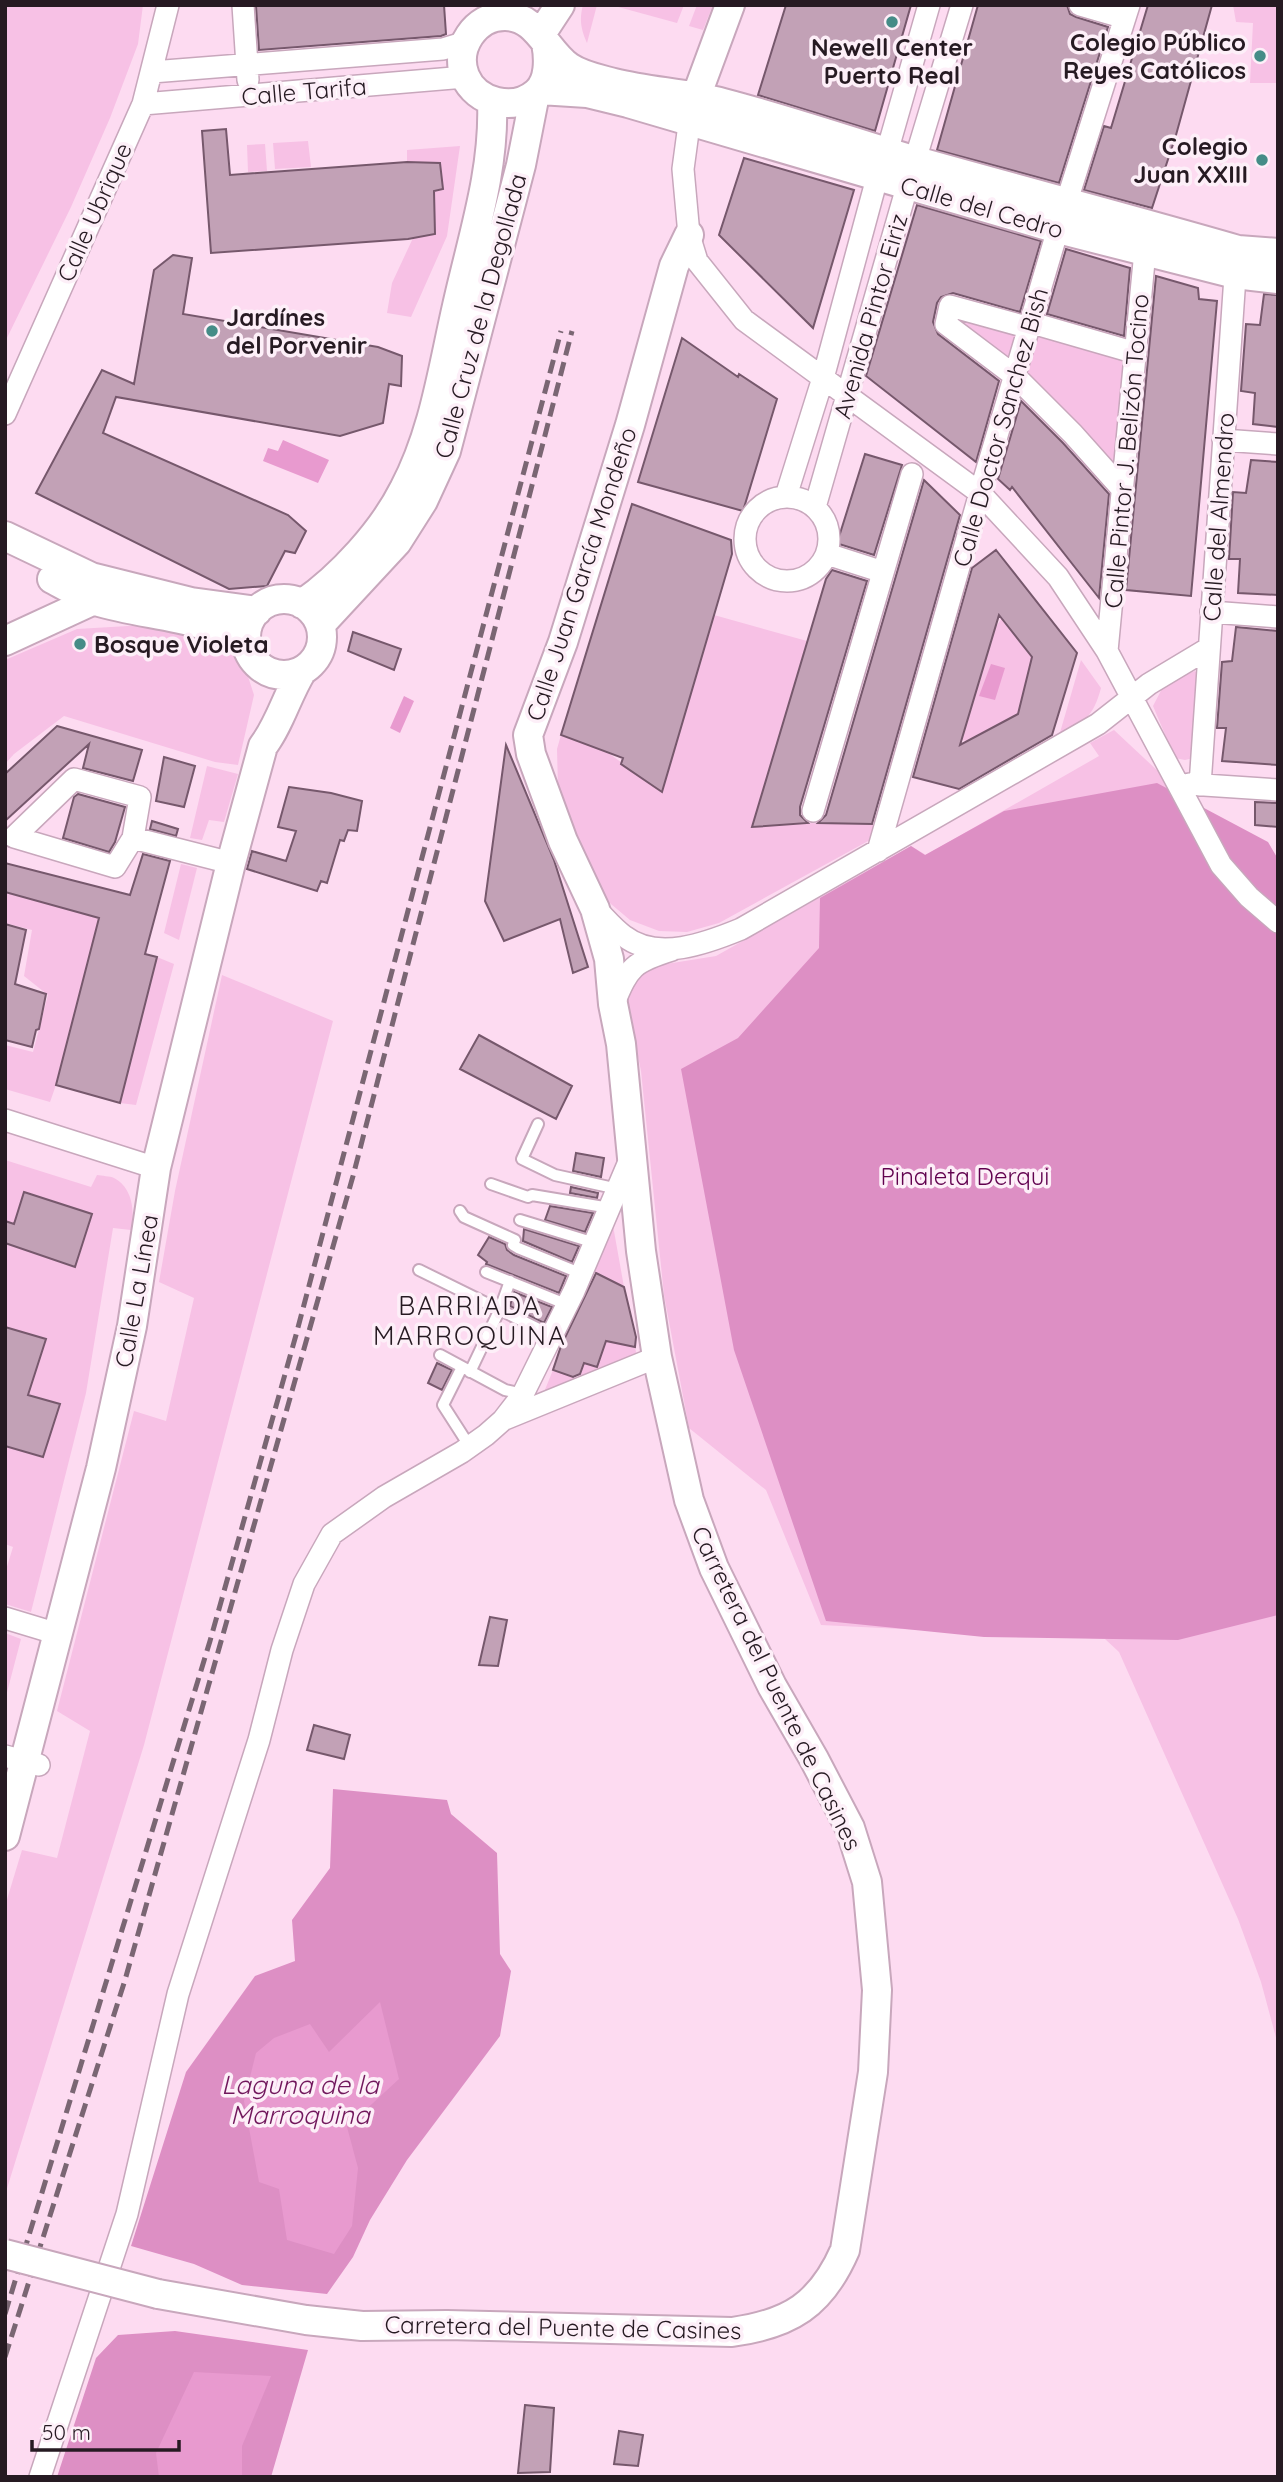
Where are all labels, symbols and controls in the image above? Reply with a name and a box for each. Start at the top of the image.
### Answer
marker: Newell Center Puerto Real [884,14,900,30]
place label: Colegio Público Reyes Católicos [1063,27,1246,85]
place label: Newell Center Puerto Real [811,32,973,90]
marker: Colegio Público Reyes Católicos [1252,48,1268,64]
street label: Calle Tarifa [240,71,368,111]
place label: Colegio Juan XXIII [1133,131,1248,189]
street label: Calle Ubrique [50,138,138,286]
marker: Colegio Juan XXIII [1254,152,1270,168]
street label: Calle del Cedro [897,169,1067,245]
street label: Calle Cruz de la Degollada [428,170,532,462]
street label: Avenida Pintor Eiriz [826,210,914,422]
street label: Calle Doctor Sanchez Bish [946,284,1054,570]
street label: Calle Pintor J. Belizón Tocino [1097,292,1155,610]
place label: Jardínes del Porvenir [226,302,367,360]
marker: Jardínes del Porvenir [204,323,220,339]
street label: Calle del Almendro [1196,411,1240,623]
street label: Calle Juan García Mondeño [519,423,643,725]
place label: Bosque Violeta [94,629,268,659]
marker: Bosque Violeta [72,636,88,652]
park label: Pinaleta Derqui [881,1161,1049,1191]
street label: Calle La Línea [108,1212,164,1370]
district label: BARRIADA MARROQUINA [373,1289,567,1352]
street label: Carretera del Puente de Casines [685,1521,869,1855]
water label: Laguna de la Marroquina [221,2068,380,2131]
street label: Carretera del Puente de Casines [384,2309,742,2345]
scale bar [32,2408,178,2452]
text: 50 m [42,2419,91,2445]

